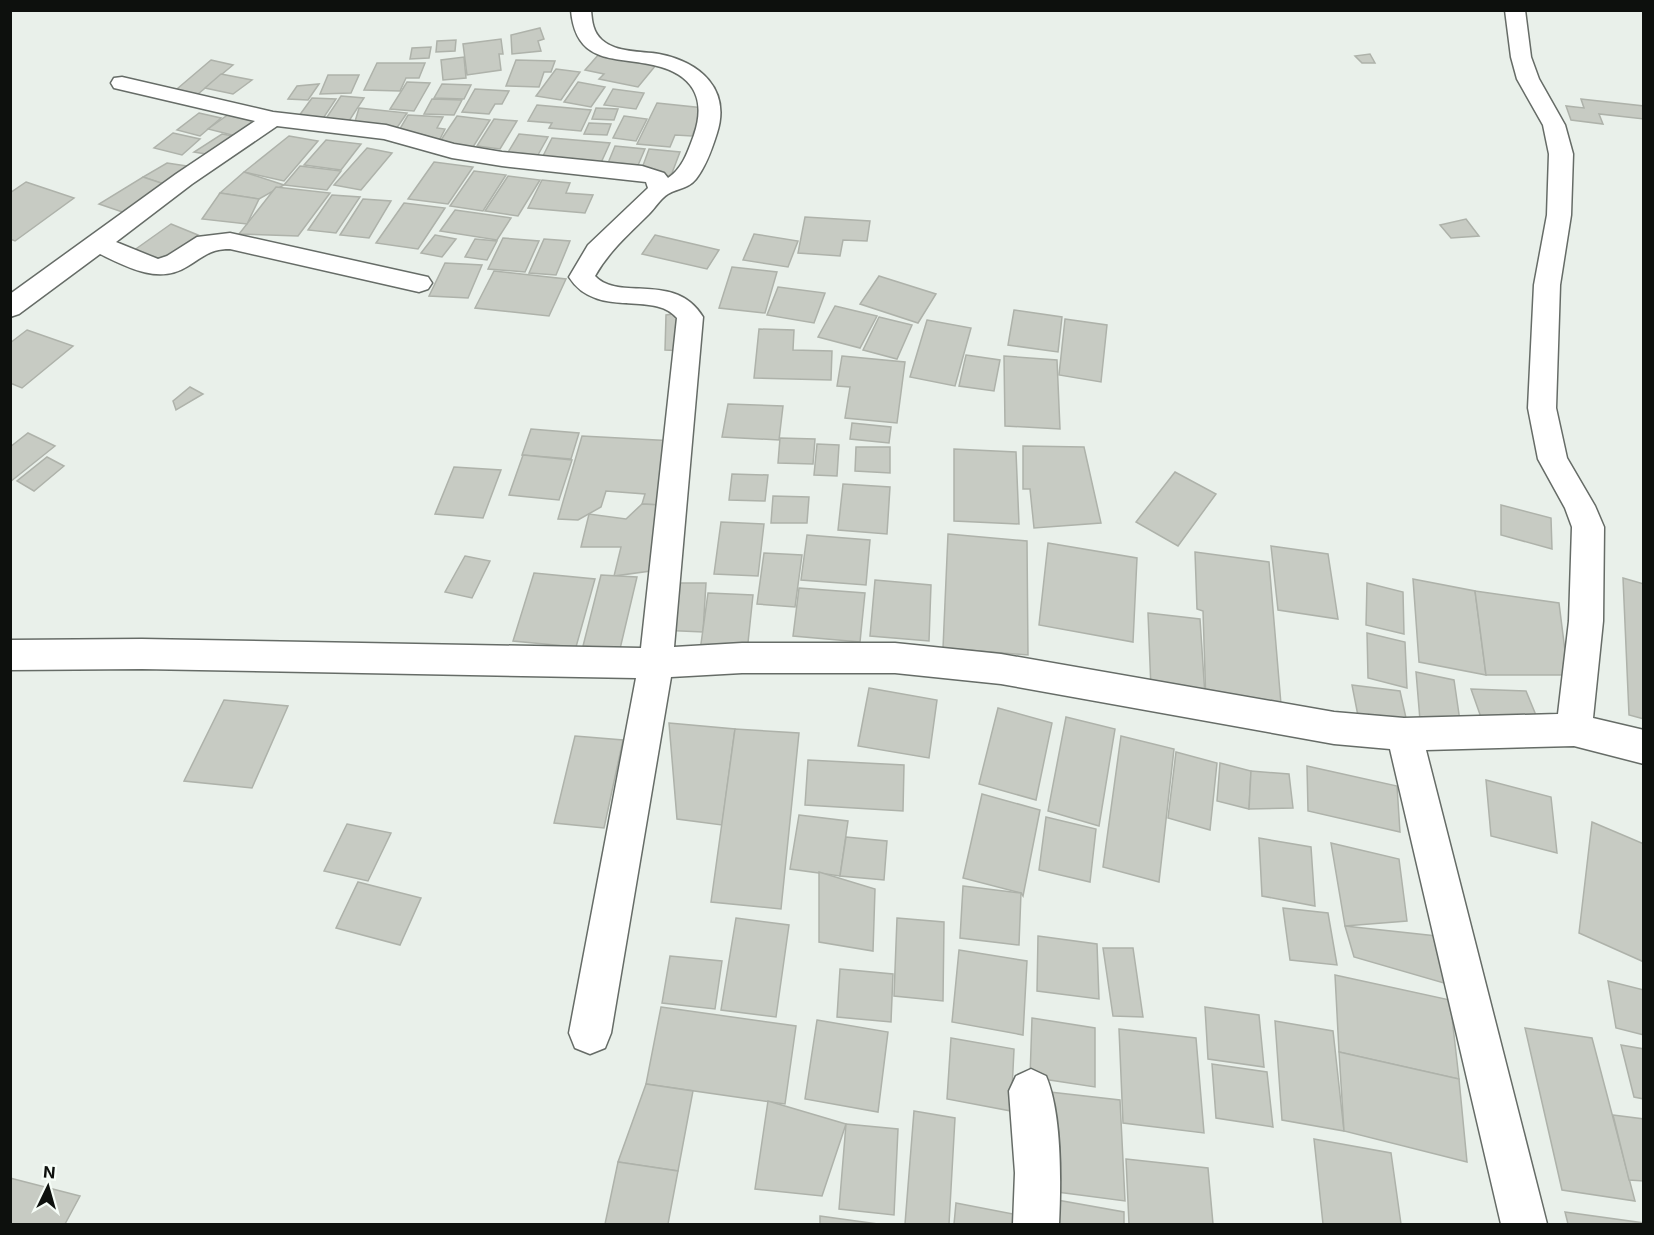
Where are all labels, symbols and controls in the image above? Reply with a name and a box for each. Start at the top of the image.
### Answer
north arrow [18,1157,78,1217]
text: N [42,1162,56,1183]

